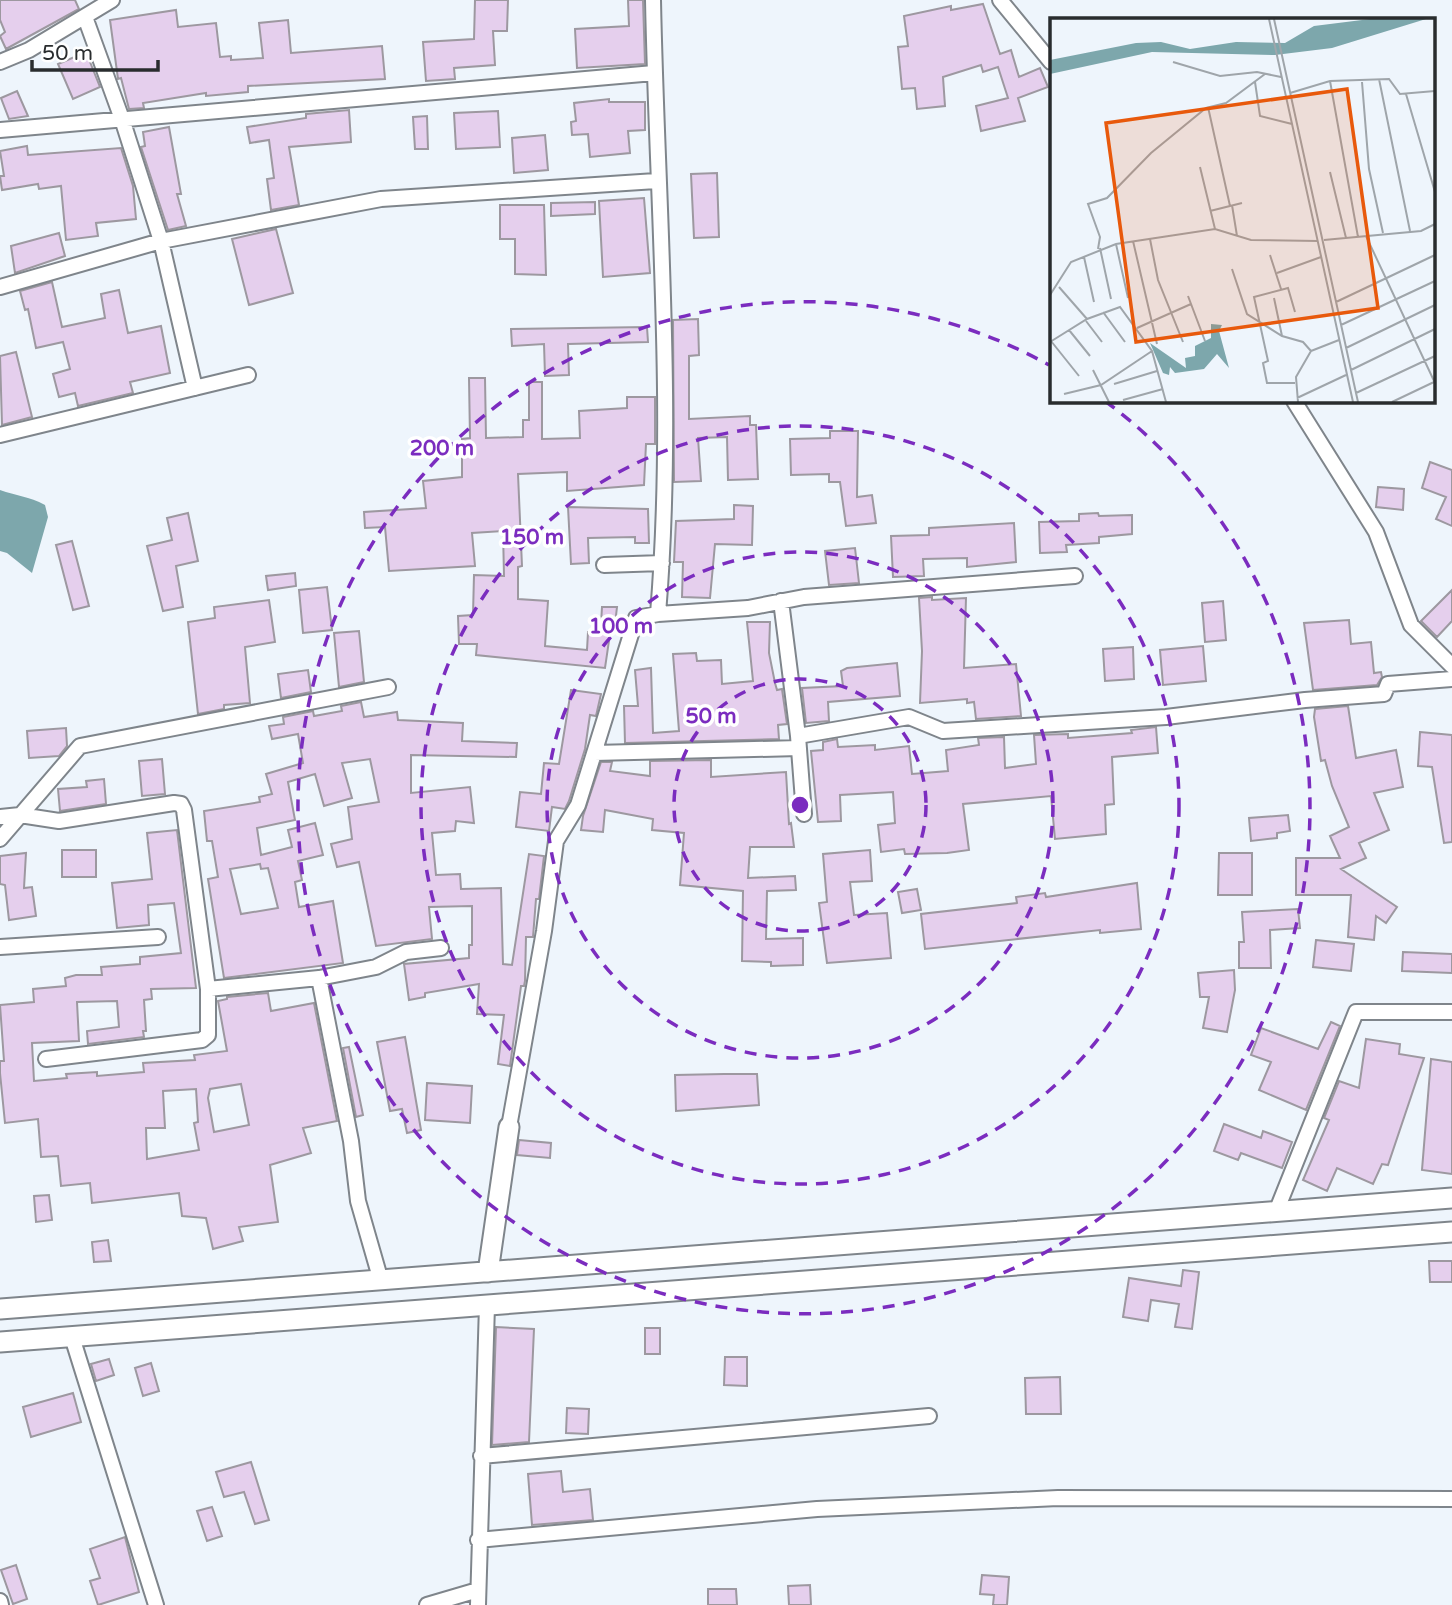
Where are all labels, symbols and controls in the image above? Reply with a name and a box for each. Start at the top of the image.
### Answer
inset map [1050,18,1434,402]
scale bar [32,28,158,72]
text: 50 m [42,41,93,66]
text: 200 m [410,436,474,461]
text: 150 m [500,525,564,550]
text: 100 m [589,614,653,639]
text: 50 m [685,704,737,729]
centre of rings [788,793,812,817]

